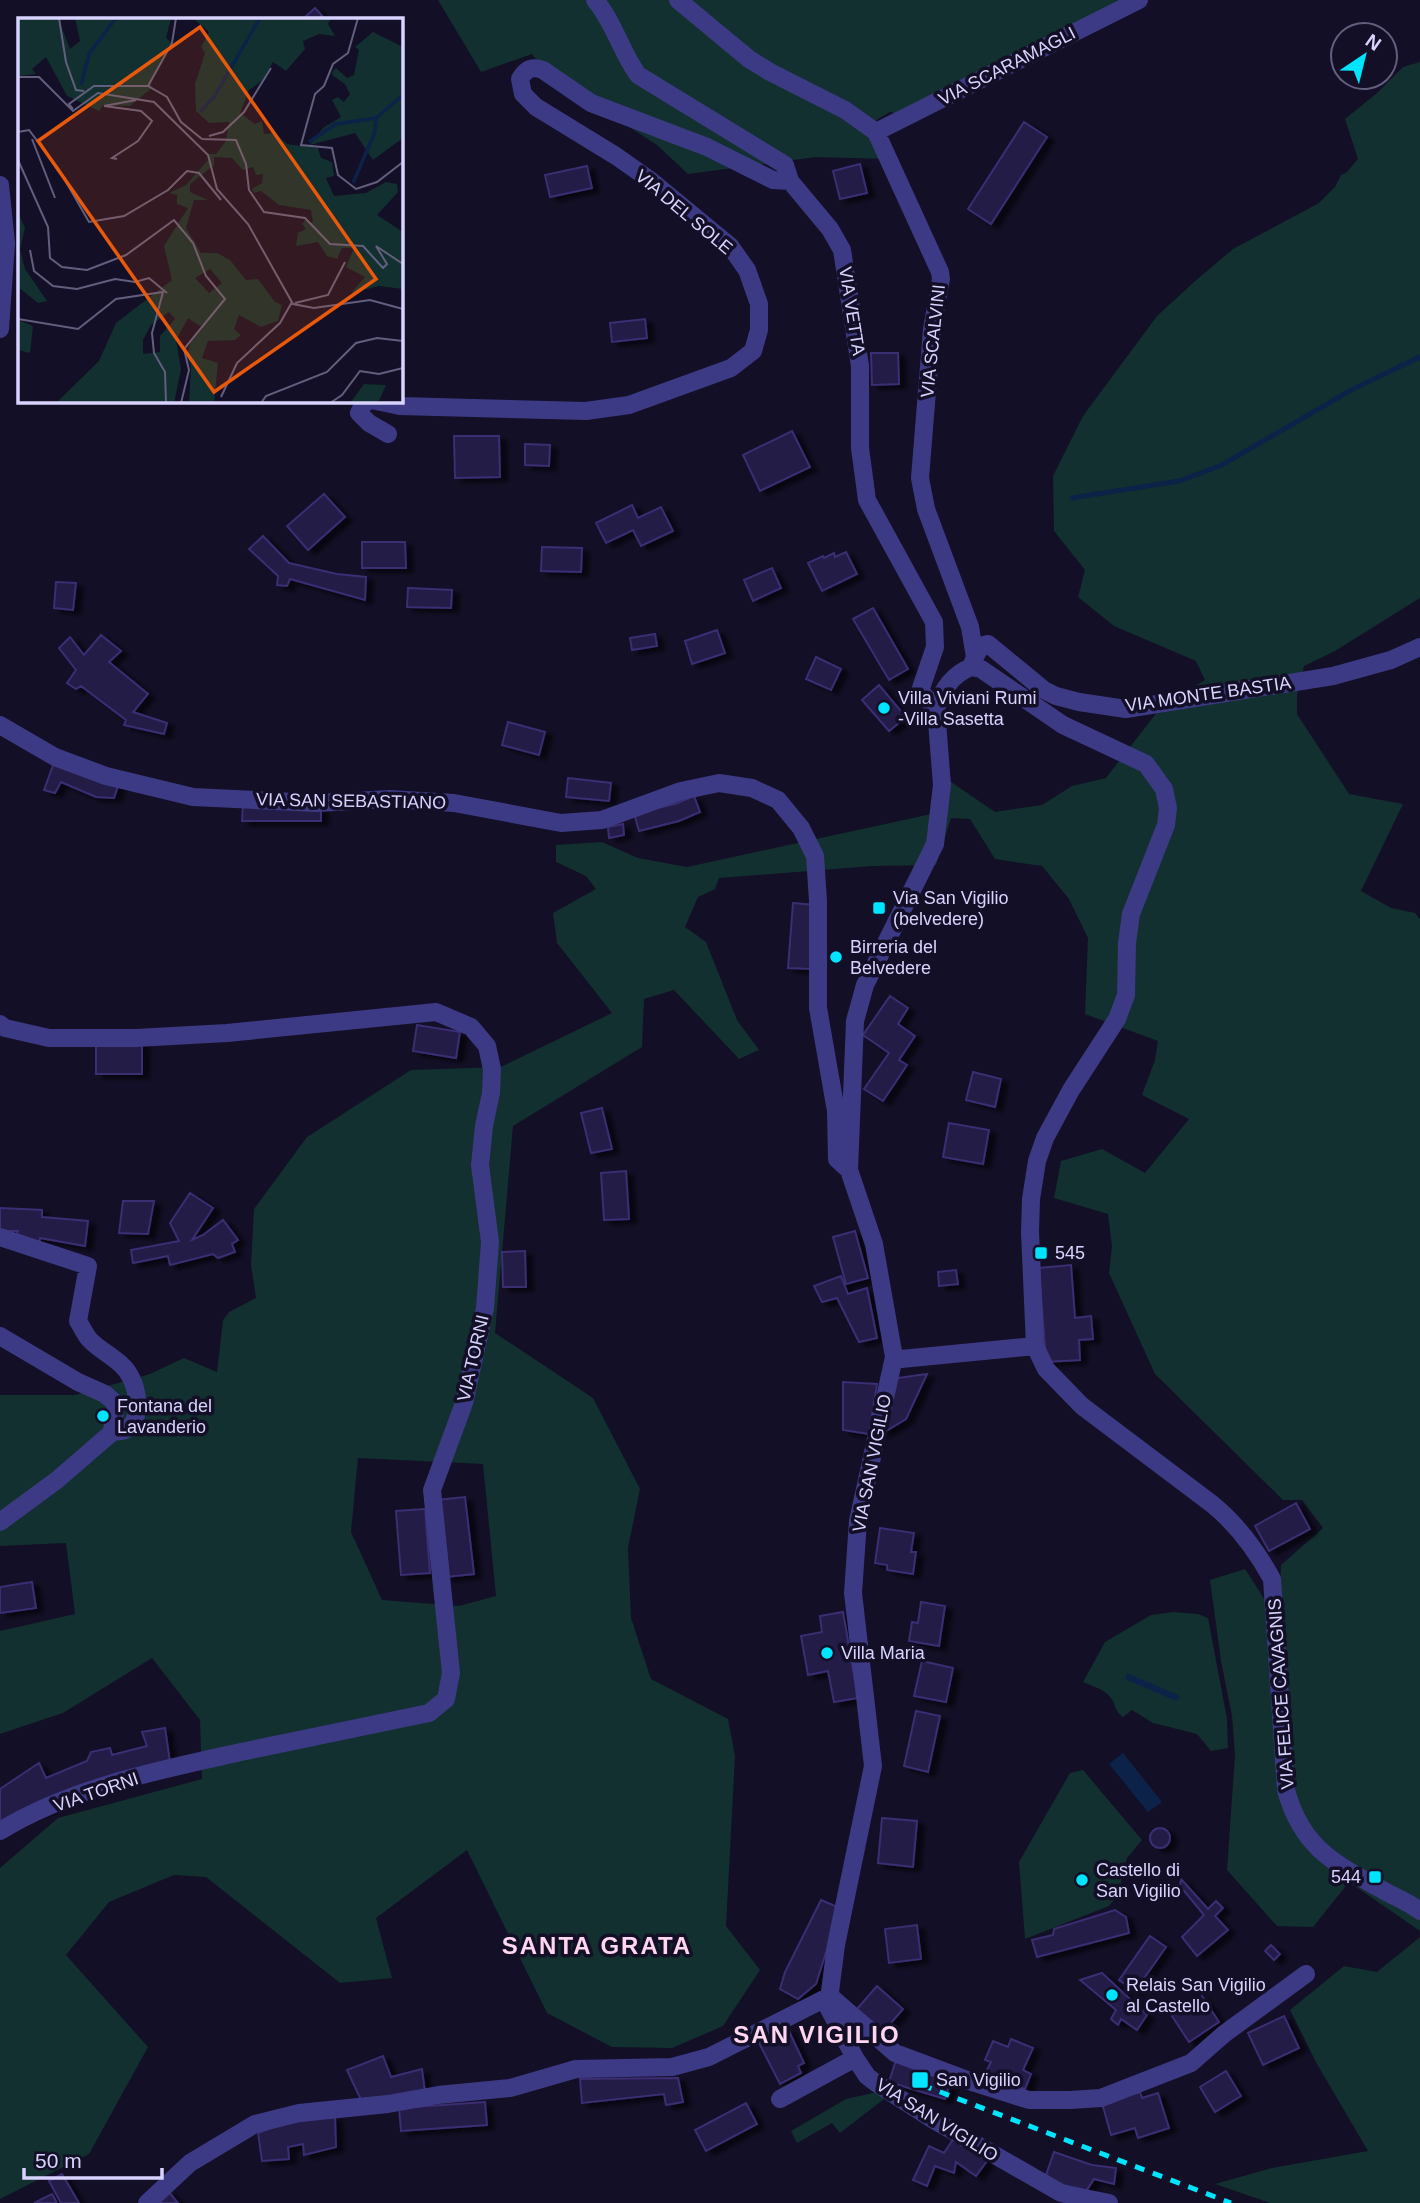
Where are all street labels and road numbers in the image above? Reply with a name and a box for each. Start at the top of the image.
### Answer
street label: VIA SCARAMAGLI [935,23,1079,109]
street label: VIA DEL SOLE [631,166,737,258]
street label: VIA VETTA [835,265,869,357]
street label: VIA SCALVINI [917,283,949,399]
street label: VIA MONTE BASTIA [1124,672,1292,716]
street label: VIA SAN SEBASTIANO [256,789,446,813]
street label: VIA TORNI [453,1313,493,1403]
street label: VIA SAN VIGILIO [849,1392,895,1534]
street label: VIA FELICE CAVAGNIS [1264,1598,1298,1790]
street label: VIA TORNI [51,1768,141,1816]
street label: VIA SAN VIGILIO [872,2074,1002,2166]

